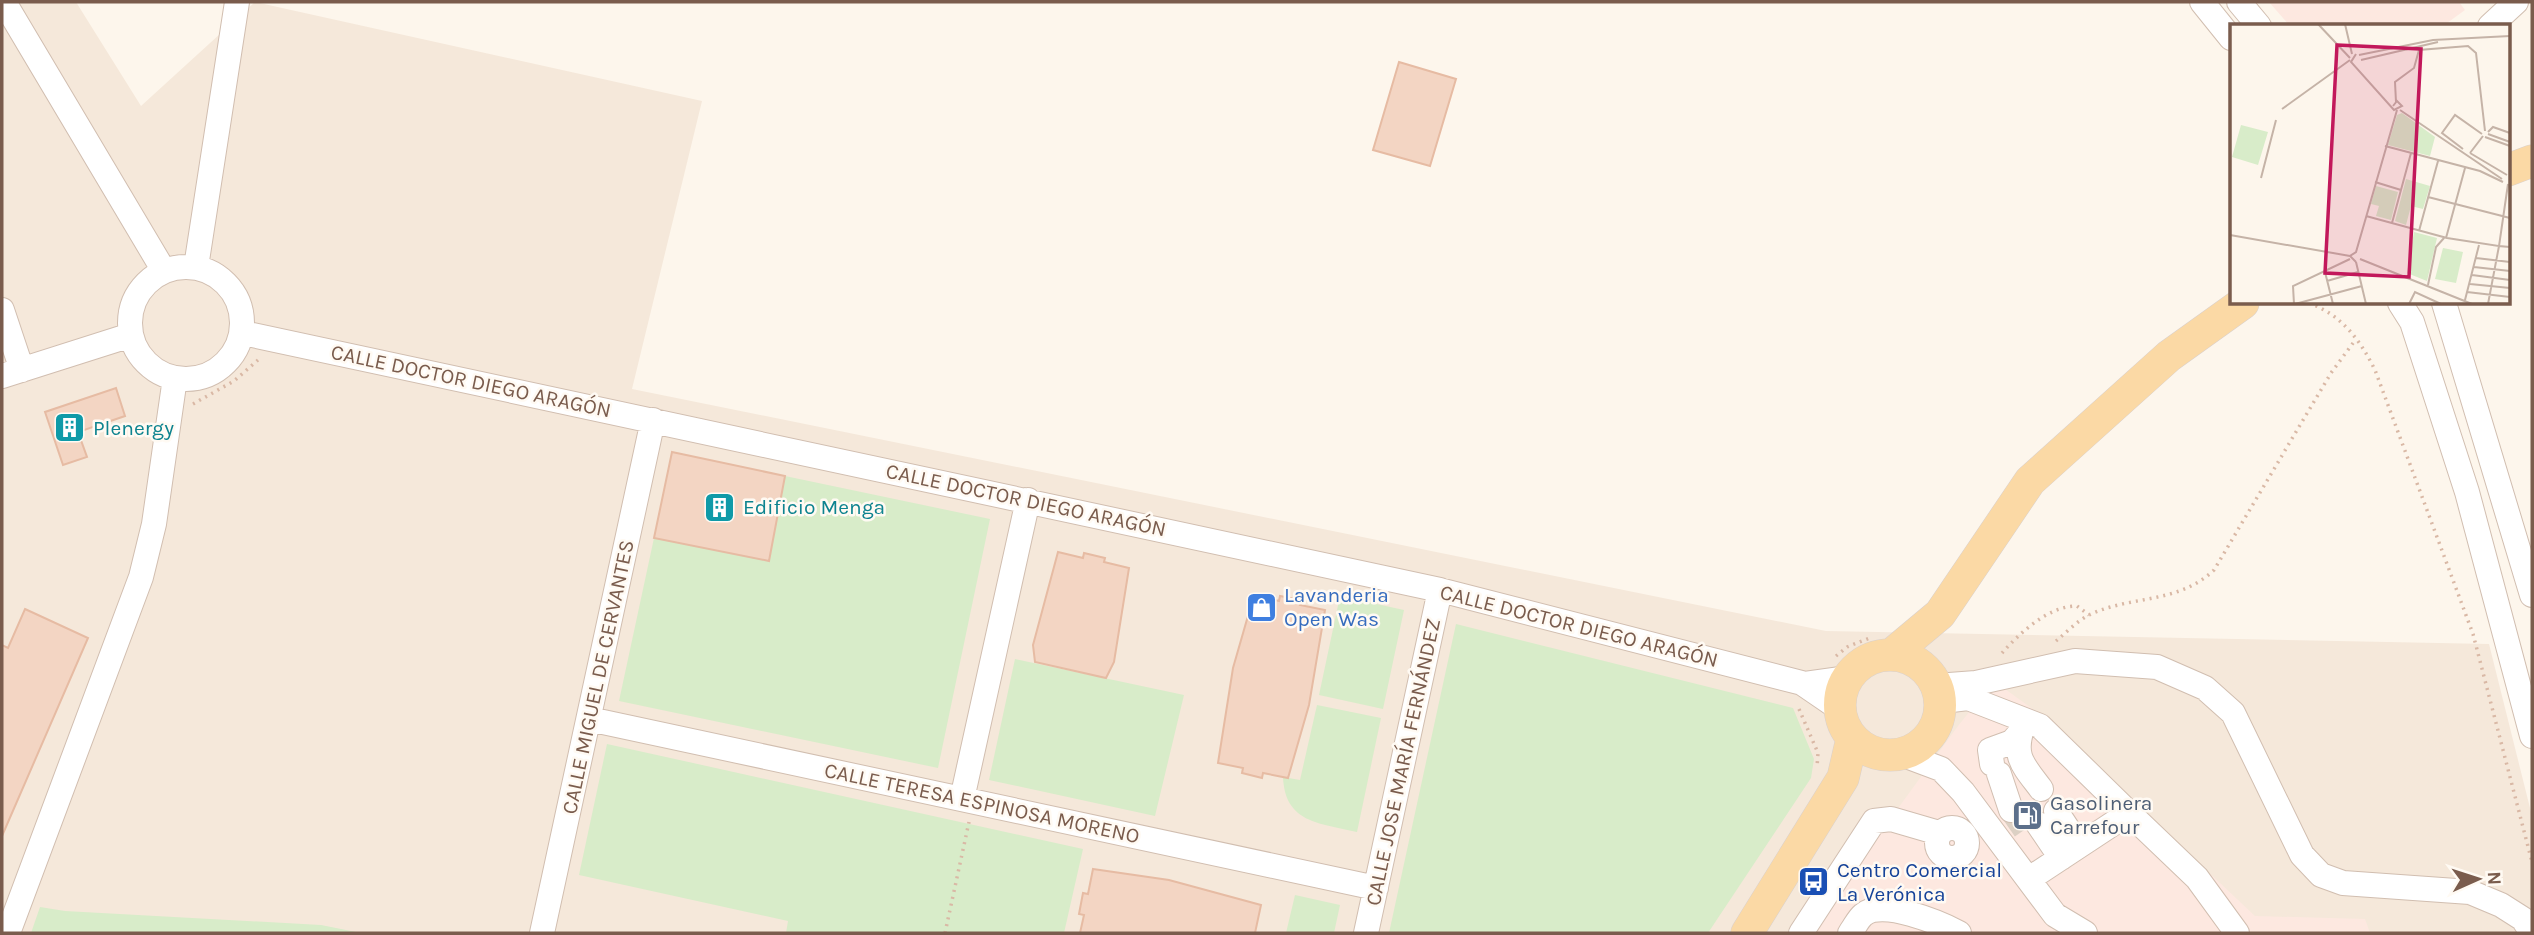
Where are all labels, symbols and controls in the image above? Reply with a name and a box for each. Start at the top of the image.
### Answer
inset map [2230,24,2510,304]
street label: CALLE DOCTOR DIEGO ARAGÓN [329,340,613,422]
building icon: Plenergy [53,411,87,445]
place label: Plenergy [93,416,174,440]
street label: CALLE DOCTOR DIEGO ARAGÓN [884,459,1168,541]
building icon: Edificio Menga [703,490,737,524]
place label: Edificio Menga [743,495,885,519]
street label: CALLE MIGUEL DE CERVANTES [557,538,639,816]
street label: CALLE DOCTOR DIEGO ARAGÓN [1438,580,1720,672]
place label: Lavanderia Open Was [1284,583,1389,631]
shop icon: Lavanderia Open Was [1244,590,1278,624]
street label: CALLE JOSE MARÍA FERNÁNDEZ [1361,616,1445,908]
street label: CALLE TERESA ESPINOSA MORENO [822,758,1142,848]
place label: Gasolinera Carrefour [2050,791,2152,839]
fuel station icon: Gasolinera Carrefour [2010,798,2044,832]
north arrow [2443,844,2513,914]
place label: Centro Comercial La Verónica [1837,858,2002,906]
bus stop icon: Centro Comercial La Verónica [1797,865,1831,899]
text: N [2483,871,2505,886]

